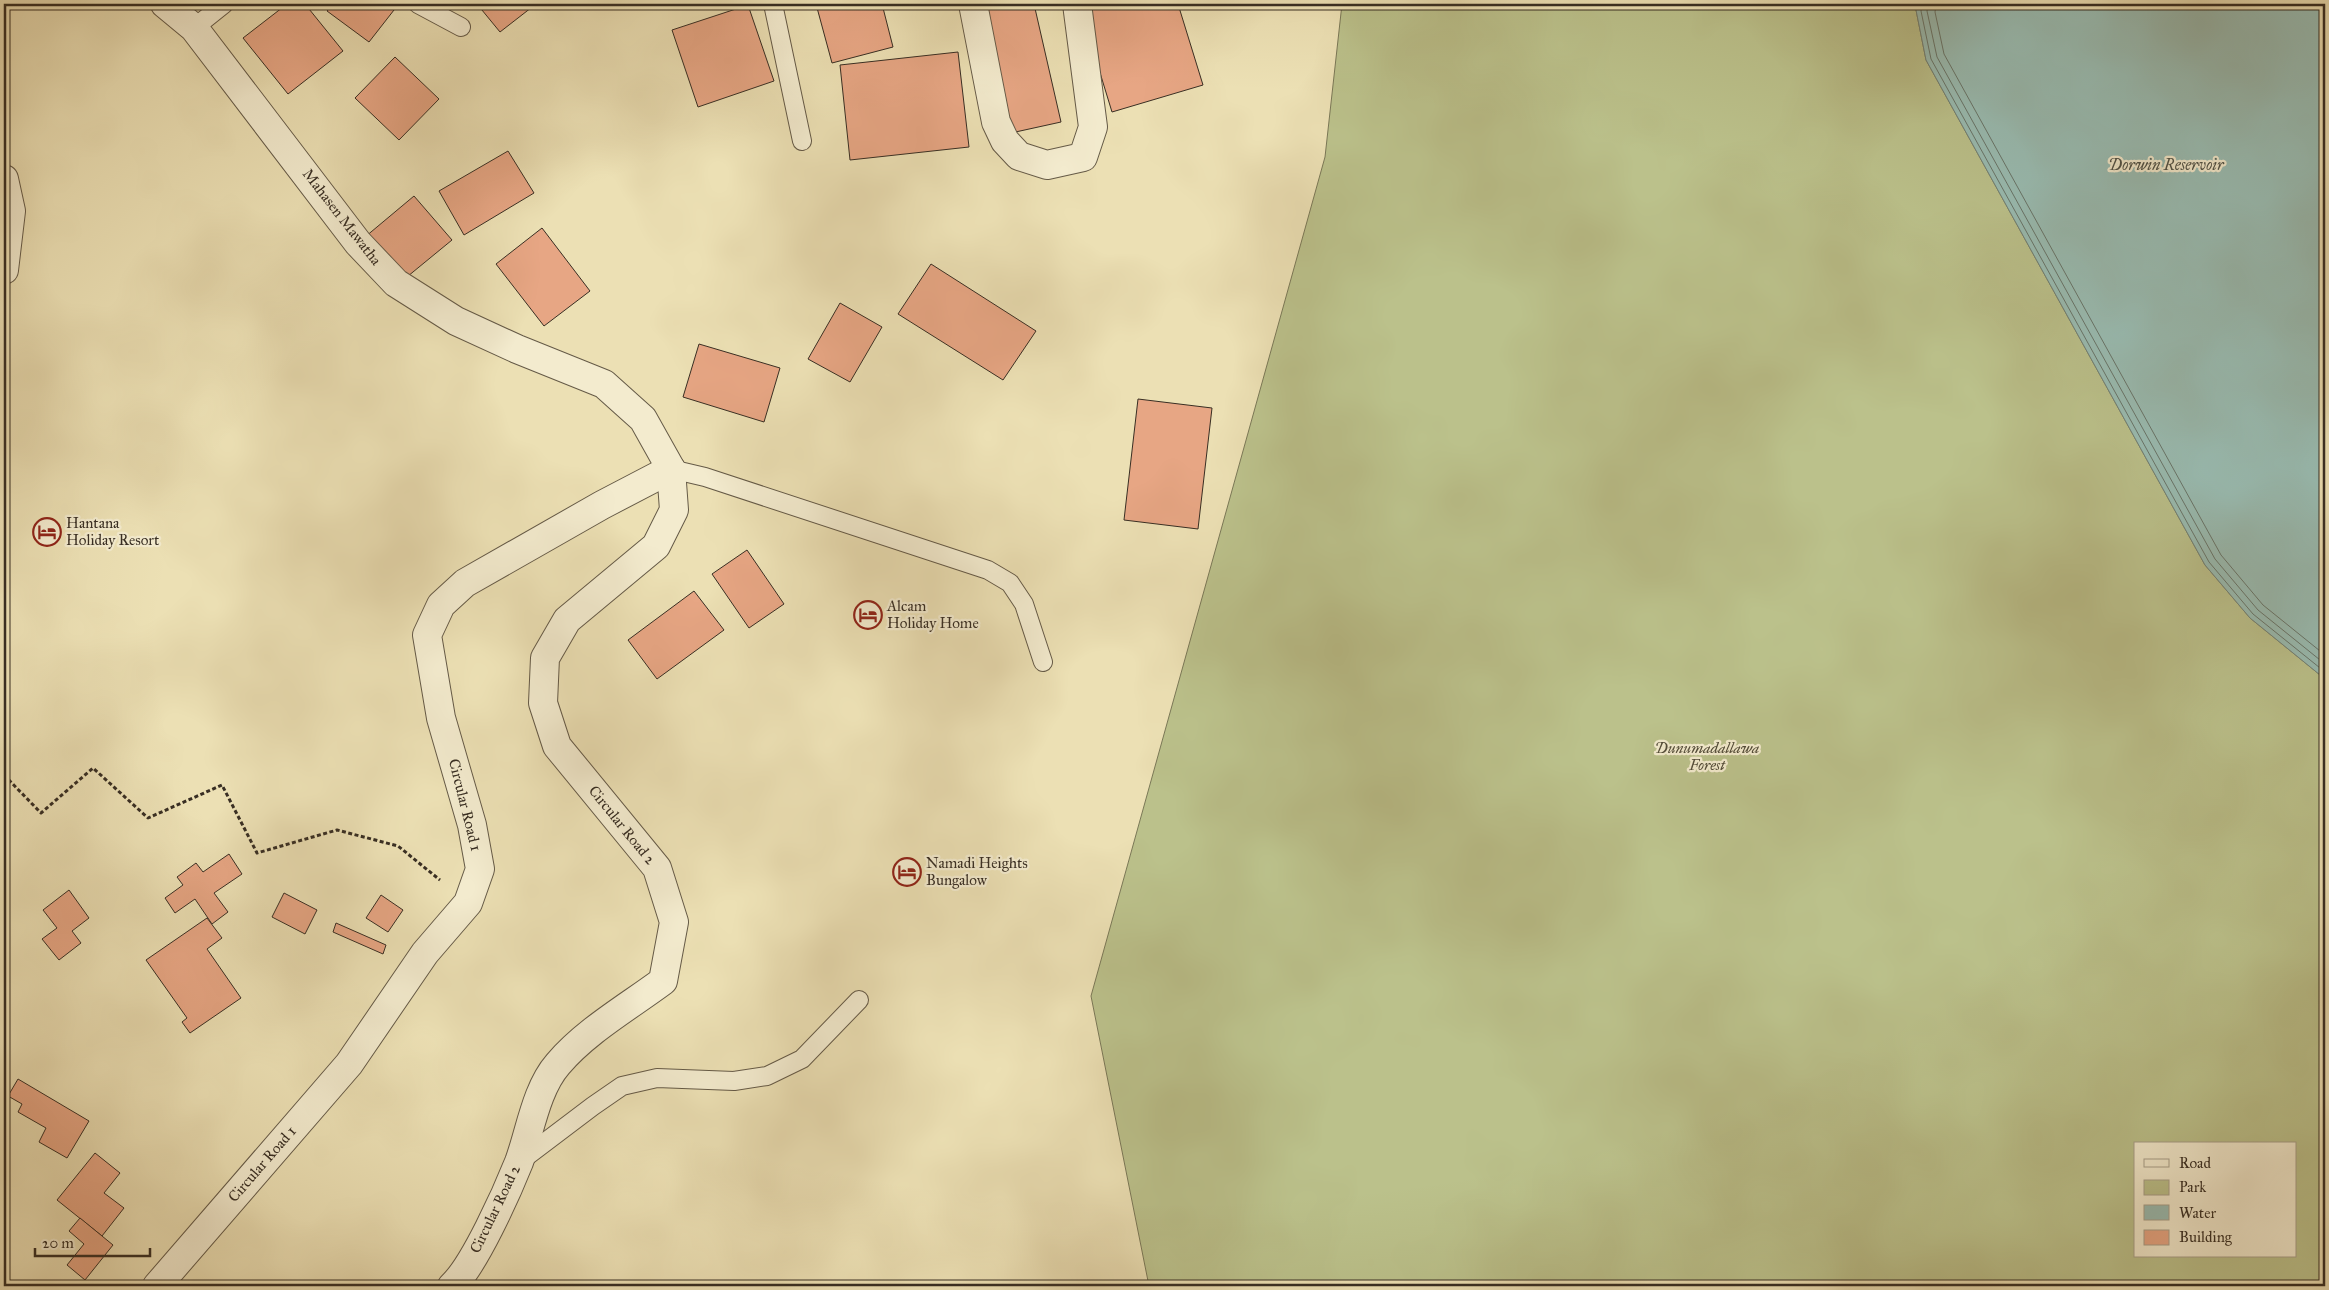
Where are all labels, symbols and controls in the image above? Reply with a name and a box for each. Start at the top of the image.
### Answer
water label: Dorwin Reservoir [2108,155,2225,174]
street label: Mahasen Mawatha [299,165,386,269]
place label: Hantana Holiday Resort [66,514,160,549]
hotel icon: Hantana Holiday Resort [32,517,62,547]
place label: Alcam Holiday Home [886,597,979,632]
hotel icon: Alcam Holiday Home [853,600,883,630]
park label: Dunumadallawa Forest [1655,739,1759,774]
street label: Circular Road 1 [445,757,485,853]
street label: Circular Road 2 [585,782,660,868]
place label: Namadi Heights Bungalow [926,854,1028,889]
hotel icon: Namadi Heights Bungalow [892,857,922,887]
street label: Circular Road 1 [224,1122,300,1206]
legend [2134,1142,2296,1258]
text: Road [2179,1154,2211,1172]
street label: Circular Road 2 [466,1161,524,1256]
text: Park [2179,1178,2206,1196]
text: Water [2179,1204,2216,1222]
scale bar [35,1225,150,1257]
text: Building [2179,1228,2233,1246]
text: 20 m [42,1234,74,1252]

